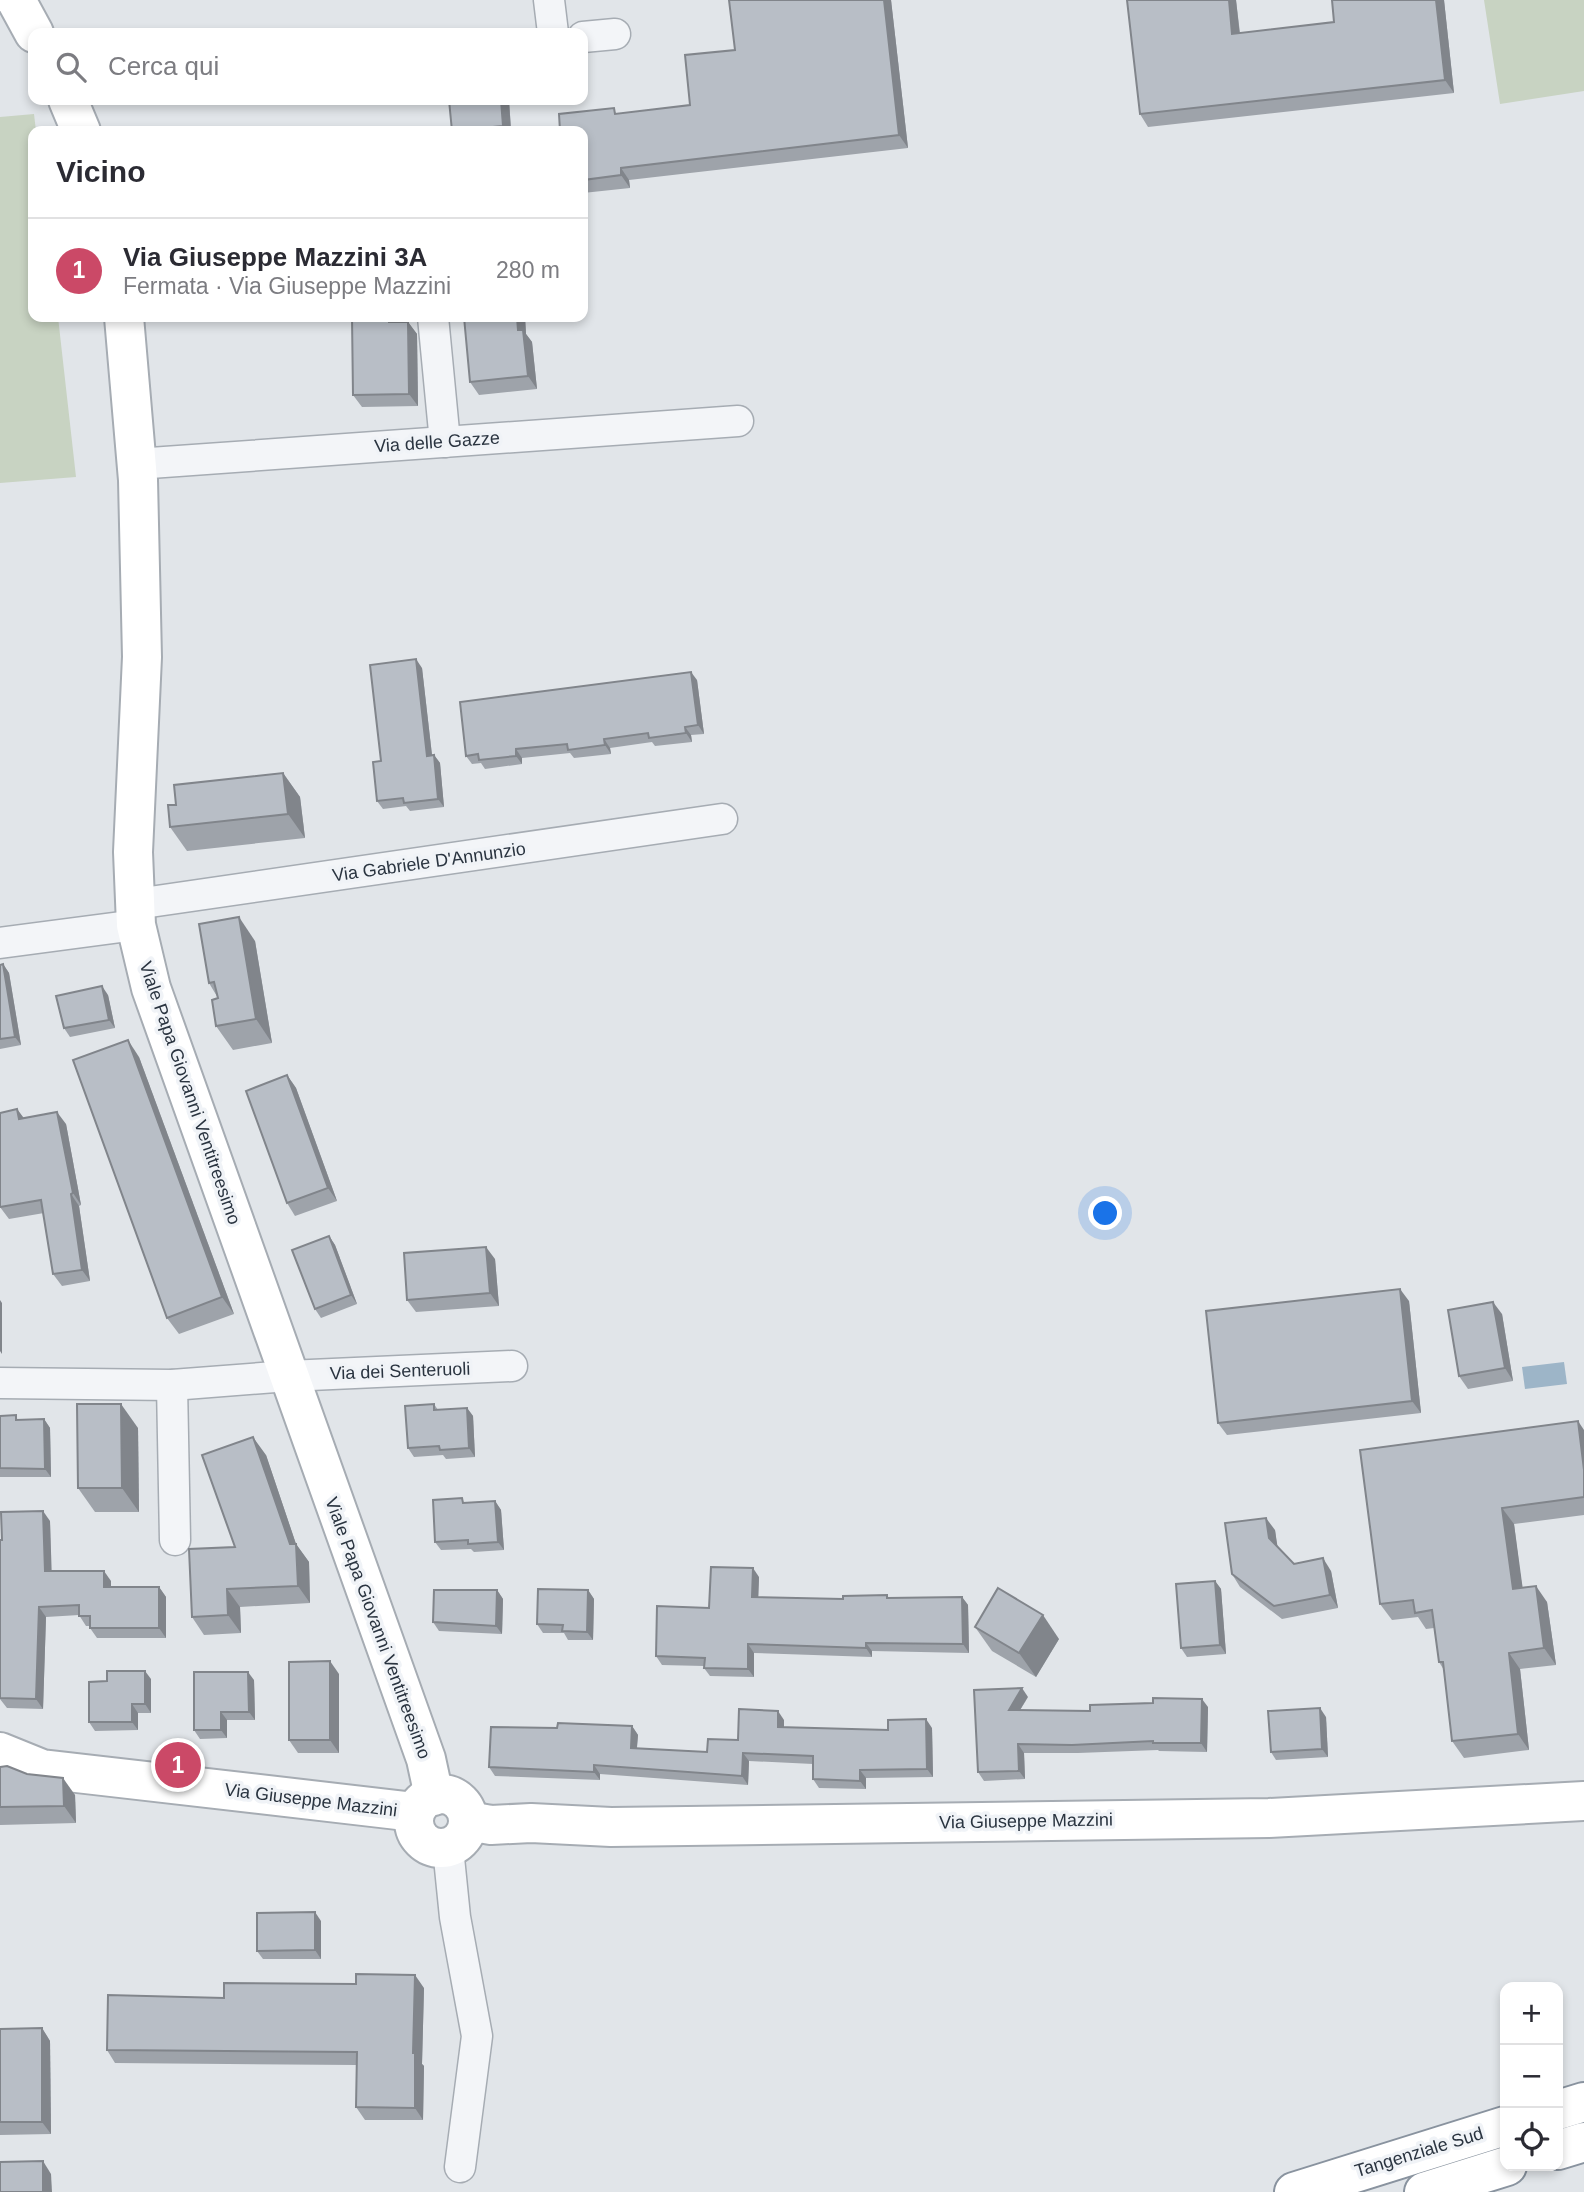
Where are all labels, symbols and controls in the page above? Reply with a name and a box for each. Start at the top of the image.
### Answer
search box [28,28,588,105]
icon: search [52,48,90,86]
text: Cerca qui [108,51,219,81]
text: Vicino [56,155,145,188]
text: Via Giuseppe Mazzini 3A [123,242,427,272]
text: 1 [73,257,85,283]
text: 280 m [496,257,560,283]
text: Fermata · Via Giuseppe Mazzini [123,273,451,299]
street label: Via delle Gazze [374,428,500,456]
street label: Via Gabriele D'Annunzio [331,839,527,885]
street label: Viale Papa Giovanni Ventitreesimo [135,959,245,1227]
your location [1088,1196,1122,1230]
street label: Via dei Senteruoli [329,1359,471,1383]
street label: Viale Papa Giovanni Ventitreesimo [321,1495,435,1761]
pin: 1 [155,1739,201,1791]
street label: Via Giuseppe Mazzini [224,1779,398,1821]
street label: Via Giuseppe Mazzini [939,1809,1113,1833]
map controls [1500,1982,1563,2171]
button: + [1500,1982,1563,2045]
button: − [1500,2045,1563,2108]
button: locate [1500,2108,1563,2171]
street label: Tangenziale Sud [1352,2123,1486,2181]

